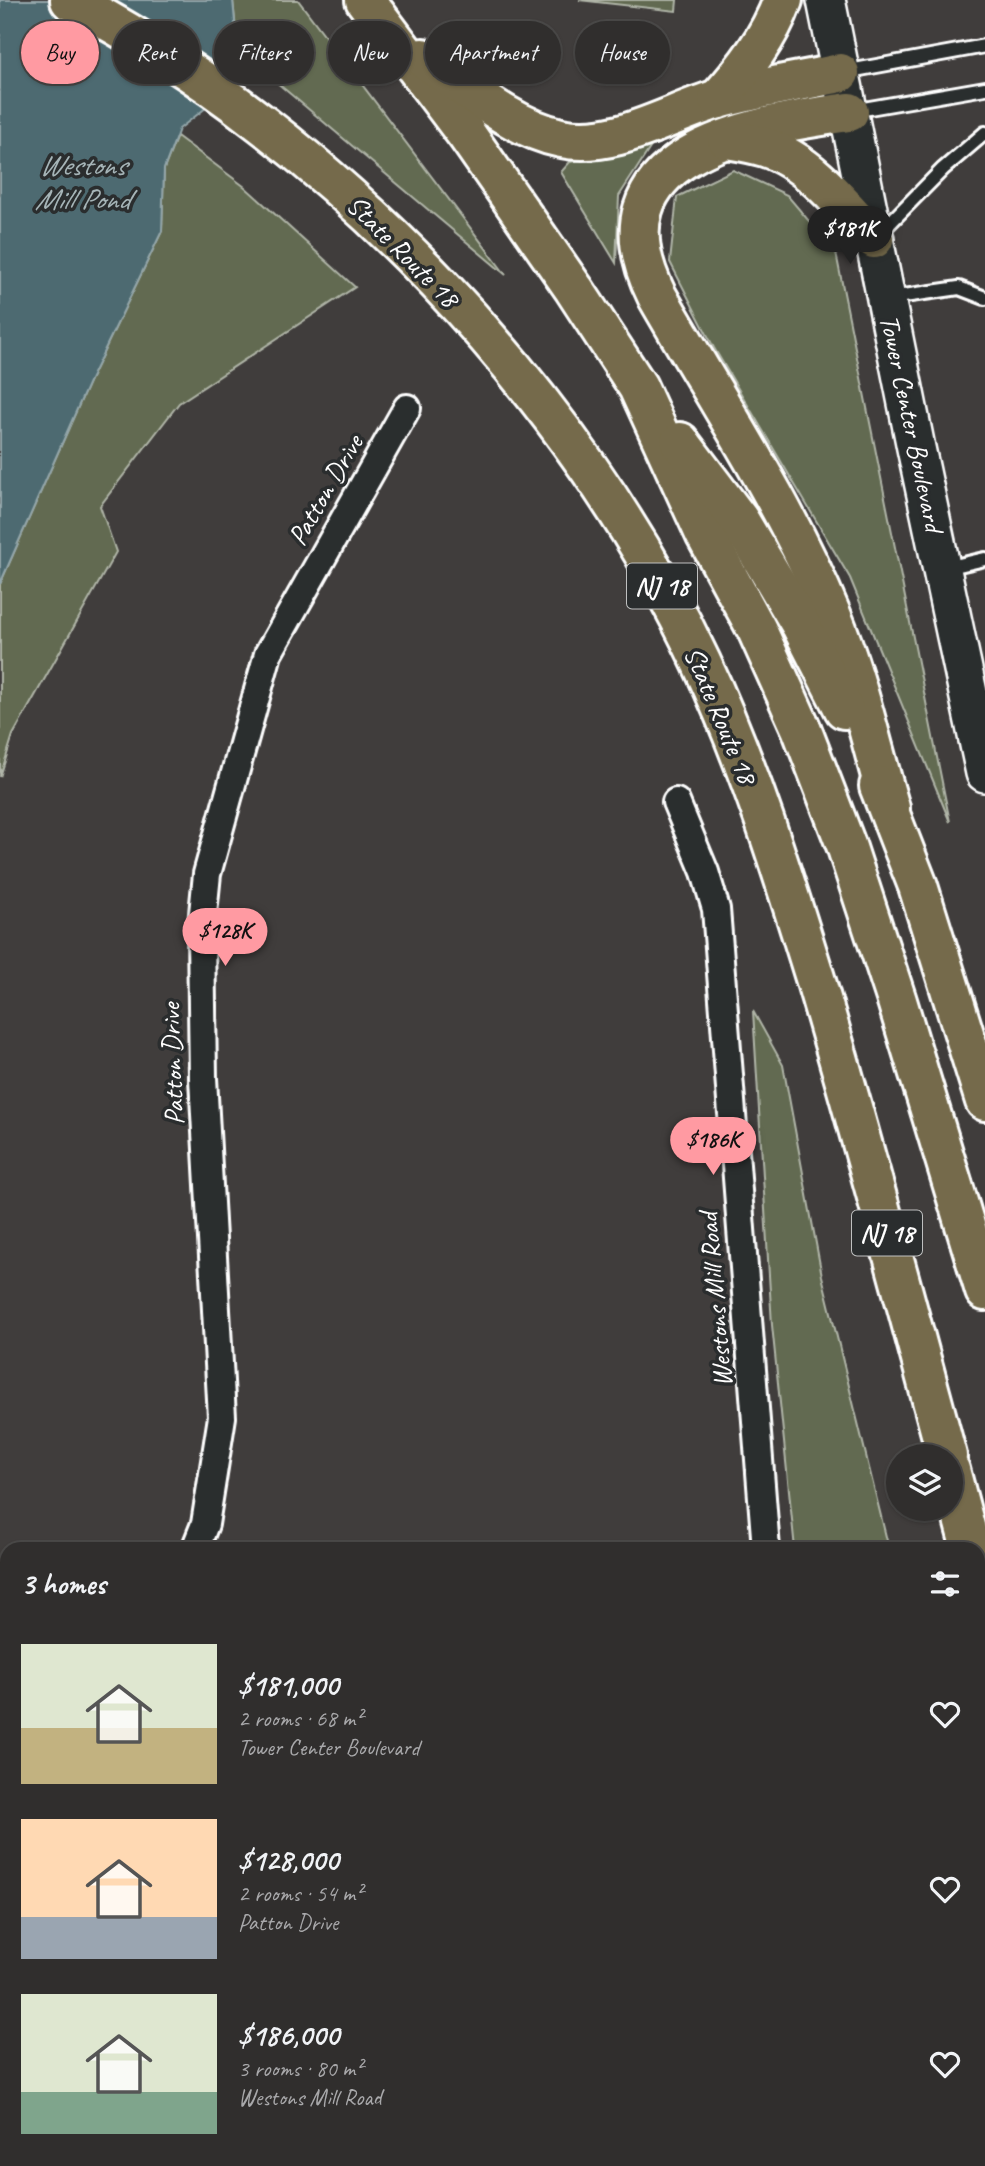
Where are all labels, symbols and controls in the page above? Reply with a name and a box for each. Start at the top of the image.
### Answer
chip: Buy [21,21,99,84]
chip: Rent [113,21,200,84]
chip: Filters [214,21,314,84]
chip: New [328,21,411,84]
chip: Apartment [425,21,561,84]
chip: House [575,21,670,84]
water label: Westons Mill Pond [35,146,138,218]
street label: State Route 18 [339,187,468,316]
pin: $181K [801,206,899,266]
text: $181K [823,214,877,243]
street label: Tower Center Boulevard [872,311,953,539]
street label: Patton Drive [279,427,372,552]
road number: NJ 18 [627,564,697,608]
street label: State Route 18 [676,641,766,791]
pin: $128K [176,908,274,968]
text: $128K [198,916,252,945]
street label: Patton Drive [152,1001,192,1126]
pin: $186K [664,1118,762,1177]
text: $186K [686,1125,740,1154]
street label: Westons Mill Road [690,1207,740,1389]
road number: NJ 18 [852,1210,922,1256]
map controls [886,1444,963,1521]
button: layers [886,1444,963,1521]
text: 3 homes [21,1565,106,1603]
icon: filters [926,1565,964,1603]
text: $181,000 [238,1666,338,1704]
icon: home [77,1672,161,1756]
icon: heart [926,1695,964,1733]
text: 2 rooms · 68 m² [238,1704,362,1733]
text: Tower Center Boulevard [238,1733,420,1762]
text: $128,000 [238,1841,338,1879]
icon: home [77,1847,161,1931]
icon: heart [926,1870,964,1908]
text: 2 rooms · 54 m² [238,1879,362,1908]
text: Patton Drive [238,1908,338,1937]
text: $186,000 [238,2016,339,2054]
icon: home [77,2022,161,2106]
icon: heart [926,2045,964,2083]
text: 3 rooms · 80 m² [238,2054,362,2083]
text: Westons Mill Road [238,2083,382,2112]

